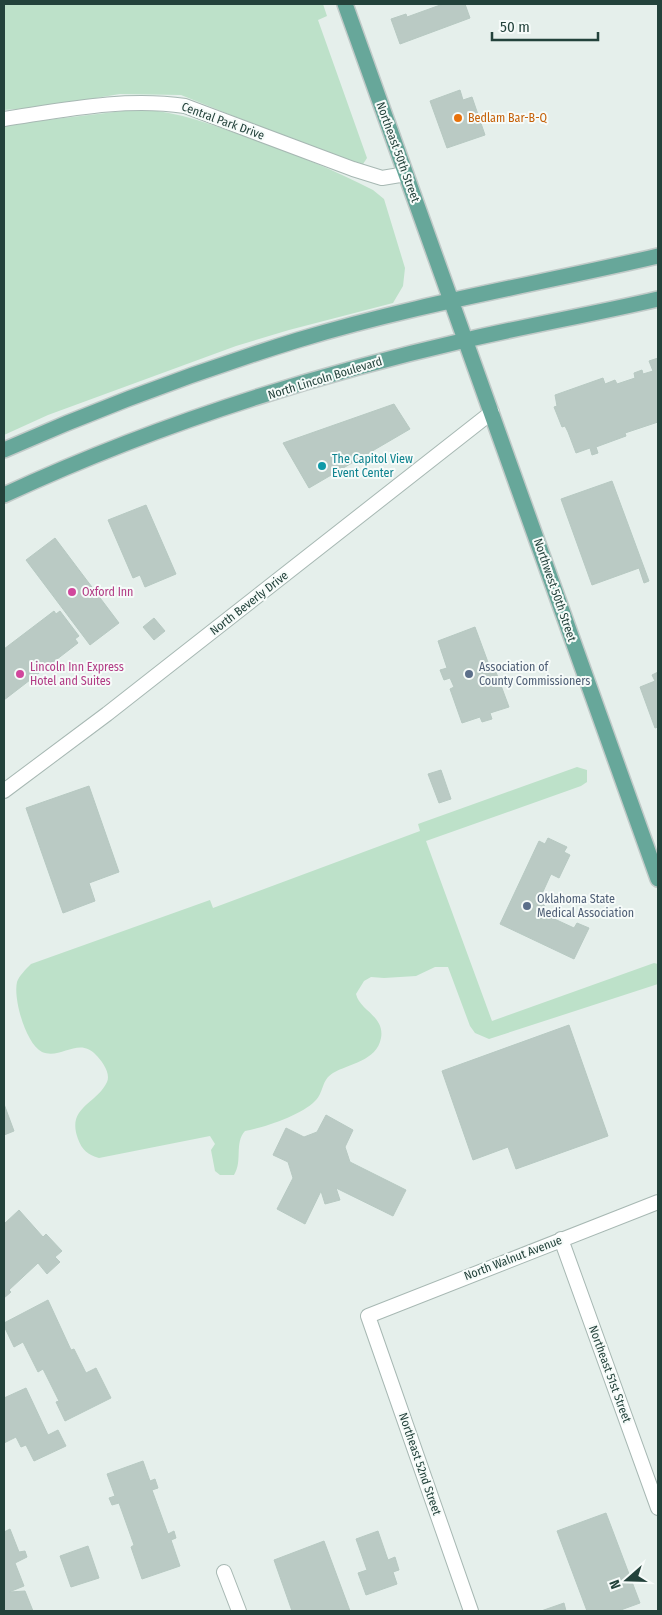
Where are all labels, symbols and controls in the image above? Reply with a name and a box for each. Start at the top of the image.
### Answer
scale bar [492,10,598,42]
text: 50 m [500,18,530,36]
street label: Central Park Drive [180,100,266,143]
street label: Northeast 50th Street [373,100,423,204]
place label: Bedlam Bar-B-Q [468,111,548,125]
marker: Bedlam Bar-B-Q [452,112,464,124]
street label: North Lincoln Boulevard [266,354,384,402]
place label: The Capitol View Event Center [332,452,413,480]
marker: The Capitol View Event Center [316,460,328,472]
street label: Northwest 50th Street [531,537,579,643]
street label: North Beverly Drive [207,568,291,638]
place label: Oxford Inn [82,585,133,599]
marker: Oxford Inn [66,586,78,598]
place label: Lincoln Inn Express Hotel and Suites [30,660,124,688]
place label: Association of County Commissioners [479,660,590,688]
marker: Lincoln Inn Express Hotel and Suites [14,668,26,680]
marker: Association of County Commissioners [463,668,475,680]
place label: Oklahoma State Medical Association [537,892,634,920]
marker: Oklahoma State Medical Association [521,900,533,912]
street label: North Walnut Avenue [462,1233,564,1283]
street label: Northeast 51st Street [586,1323,634,1425]
street label: Northeast 52nd Street [396,1411,444,1517]
north arrow [602,1555,652,1605]
text: N [606,1577,625,1591]

